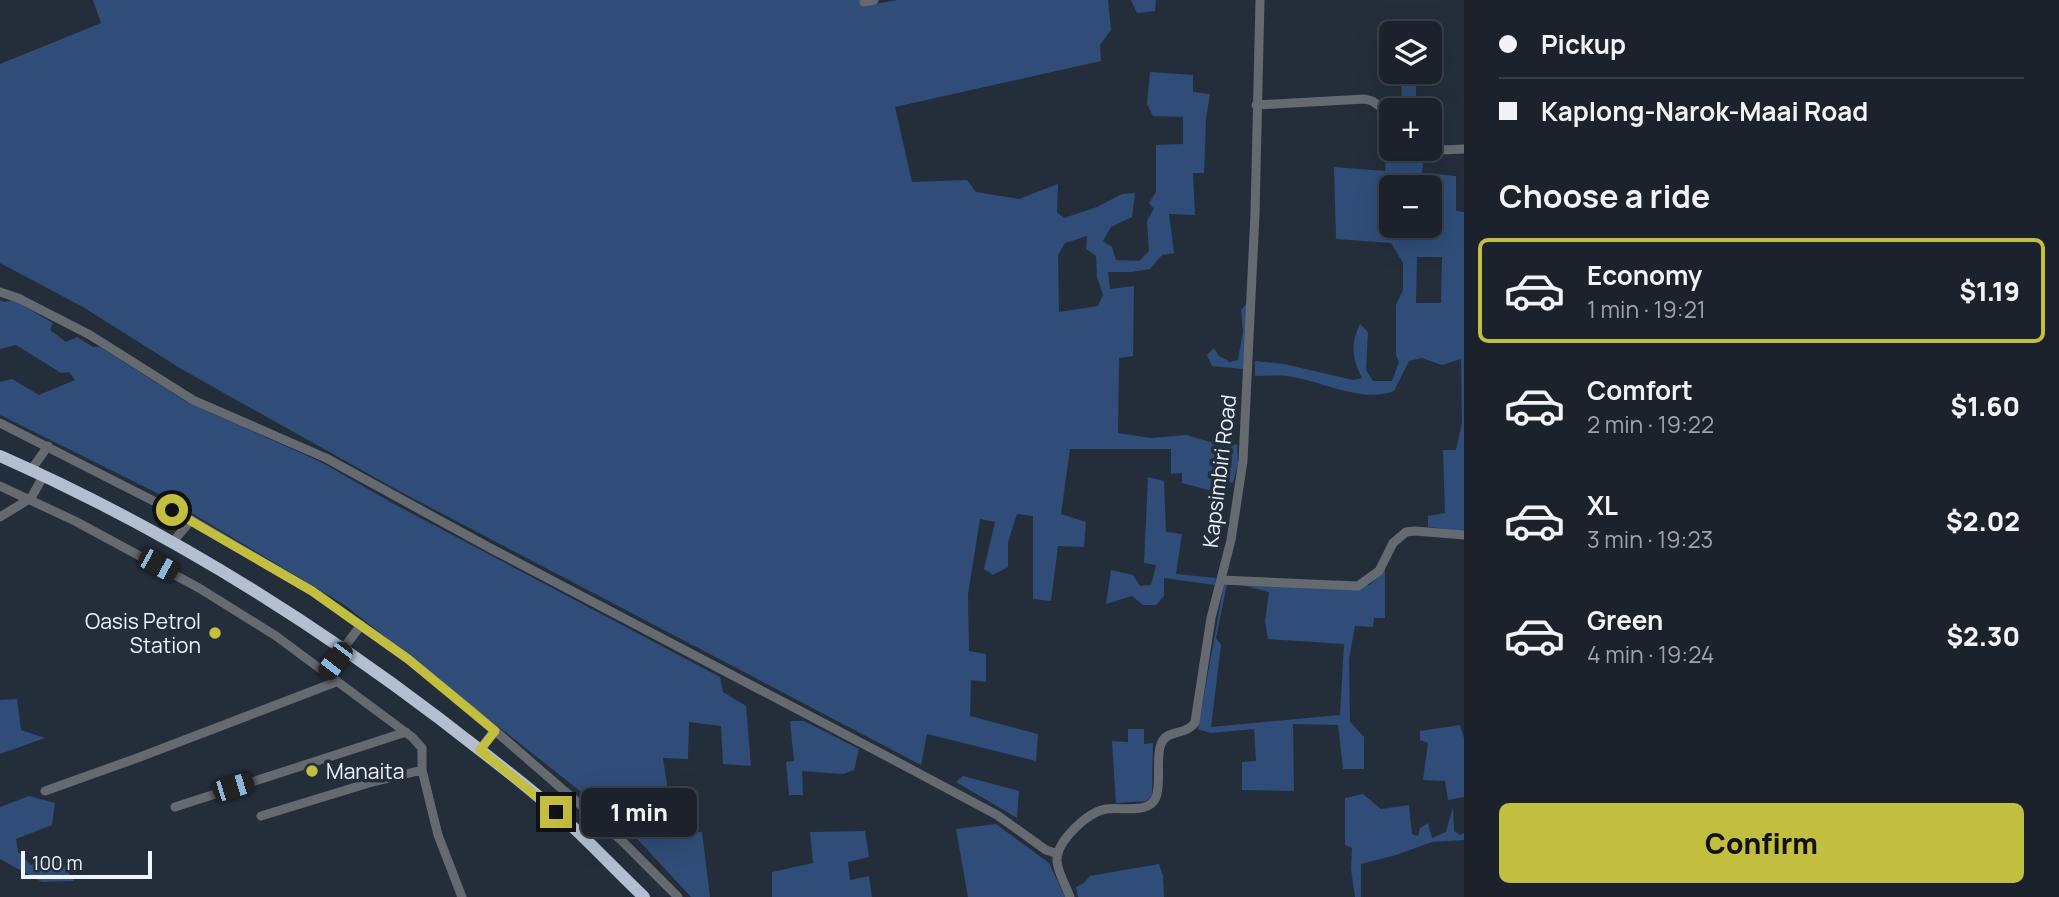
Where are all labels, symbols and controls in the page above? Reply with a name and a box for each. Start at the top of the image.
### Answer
map controls [1379,21,1442,238]
button: layers [1379,21,1442,84]
text: Pickup [1541,26,1626,62]
text: Kaplong-Narok-Maai Road [1541,93,1868,129]
button: + [1379,98,1442,161]
text: Choose a ride [1499,174,1710,218]
button: − [1379,175,1442,238]
text: Economy [1587,257,1702,293]
icon: car [1503,259,1566,322]
text: $1.19 [1959,273,2020,309]
text: 1 min · 19:21 [1587,293,1706,325]
text: Comfort [1587,372,1693,408]
icon: car [1503,374,1566,437]
text: $1.60 [1951,388,2020,424]
street label: Kapsimbiri Road [1196,393,1242,549]
text: 2 min · 19:22 [1587,408,1714,440]
text: XL [1587,487,1618,523]
icon: car [1503,489,1566,552]
route start [156,494,188,526]
text: $2.02 [1946,503,2020,539]
text: 3 min · 19:23 [1587,523,1713,555]
car [135,546,182,584]
text: Green [1587,602,1663,638]
icon: car [1503,604,1566,667]
place label: Oasis Petrol Station [85,607,201,659]
text: $2.30 [1946,618,2020,654]
marker: Oasis Petrol Station [207,625,223,641]
car [314,638,357,684]
text: 4 min · 19:24 [1587,638,1714,670]
place label: Manaita [326,757,404,785]
marker: Manaita [304,763,320,779]
car [210,771,257,803]
callout: 1 min [580,788,696,836]
route end [540,796,572,828]
text: 1 min [610,796,668,828]
button: Confirm [1499,803,2024,883]
scale bar [21,848,152,880]
text: 100 m [32,850,83,876]

